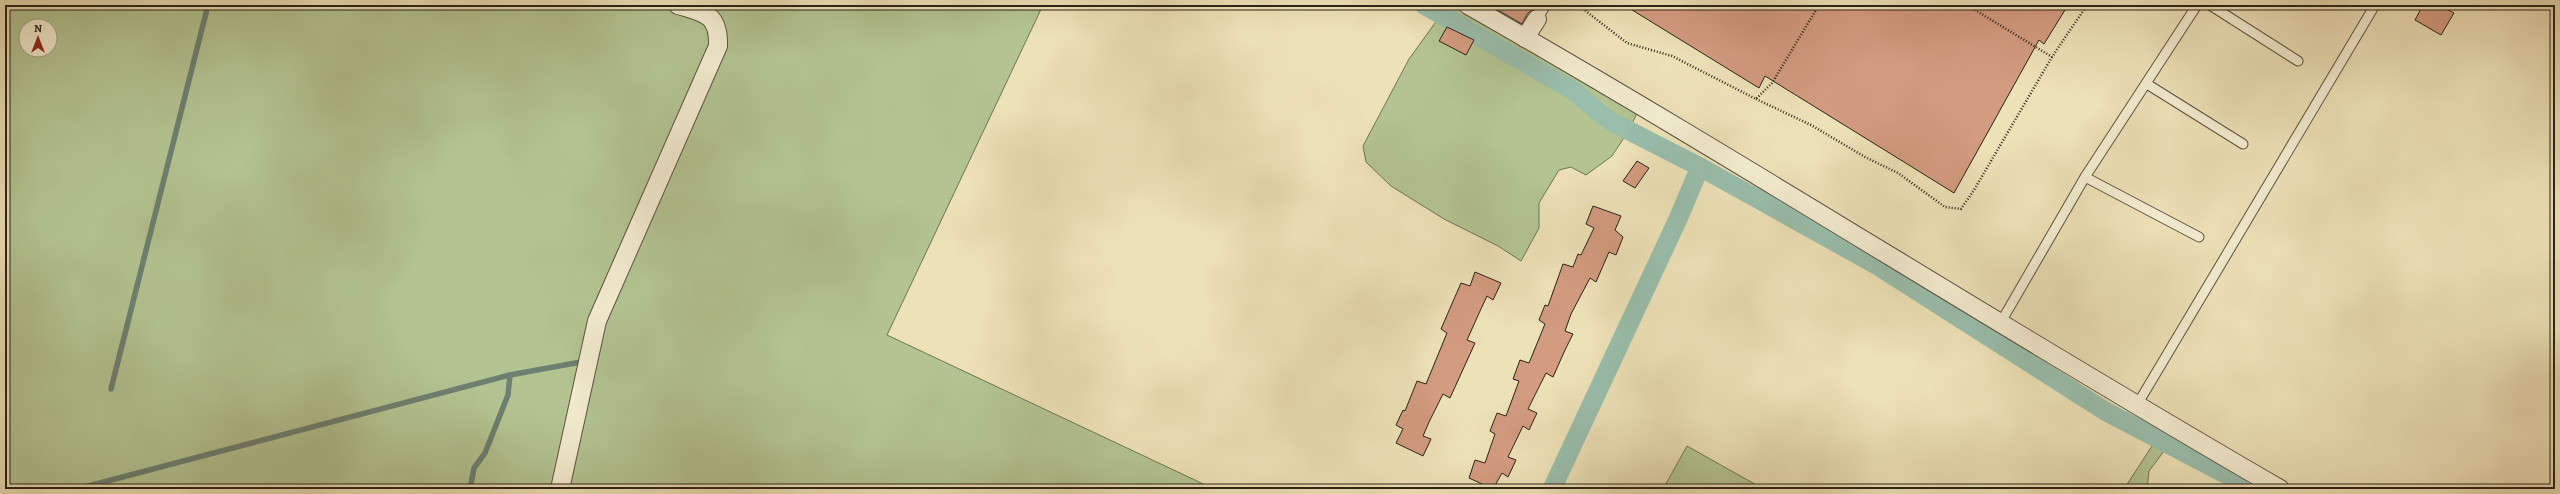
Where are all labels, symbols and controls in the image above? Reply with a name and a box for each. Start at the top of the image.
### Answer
north arrow [18,18,58,58]
text: N [34,21,42,36]

